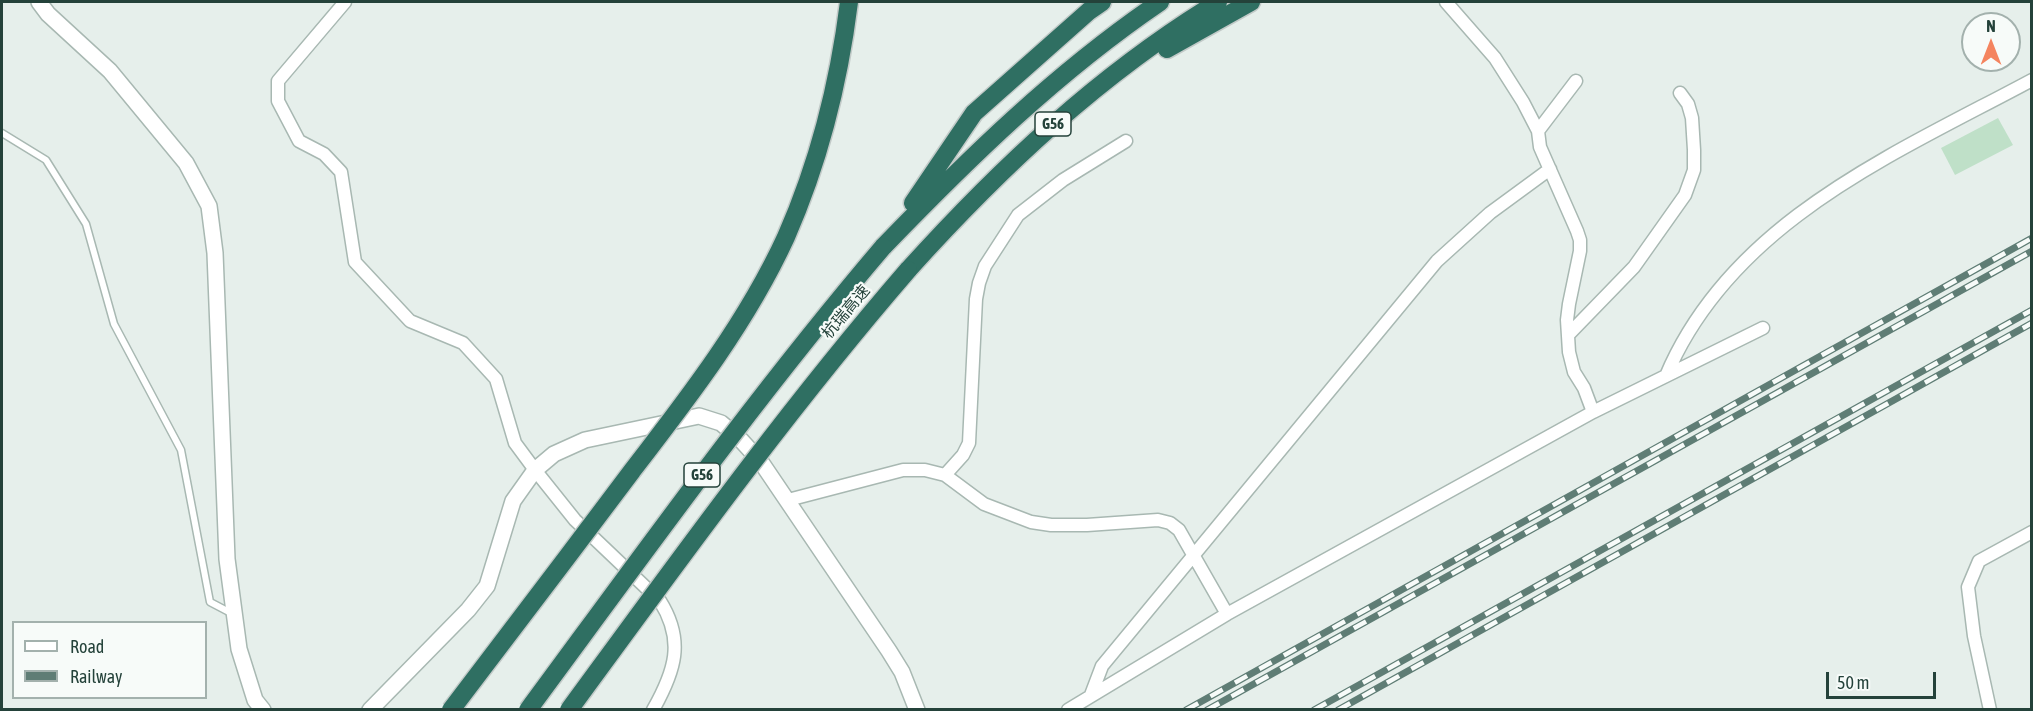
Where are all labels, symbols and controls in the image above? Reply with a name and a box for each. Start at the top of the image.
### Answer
north arrow [1961,12,2021,72]
text: N [1986,17,1996,35]
road number: G56 [1035,112,1071,136]
street label: 杭瑞高速 [818,281,874,343]
road number: G56 [684,463,720,487]
legend [12,621,207,699]
text: Road [70,636,104,657]
scale bar [1829,660,1938,698]
text: Railway [70,666,122,687]
text: 50 m [1837,672,1869,693]

